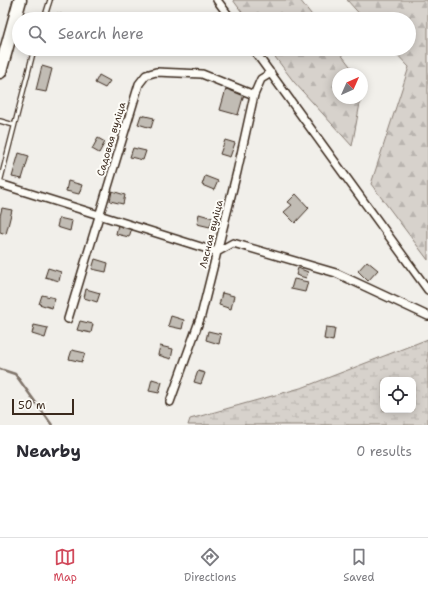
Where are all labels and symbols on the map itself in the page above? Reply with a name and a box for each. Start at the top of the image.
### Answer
north arrow [332,68,368,104]
street label: Садовая вуліца [94,100,129,178]
street label: Лясная вуліца [196,198,226,269]
scale bar [12,397,74,416]

